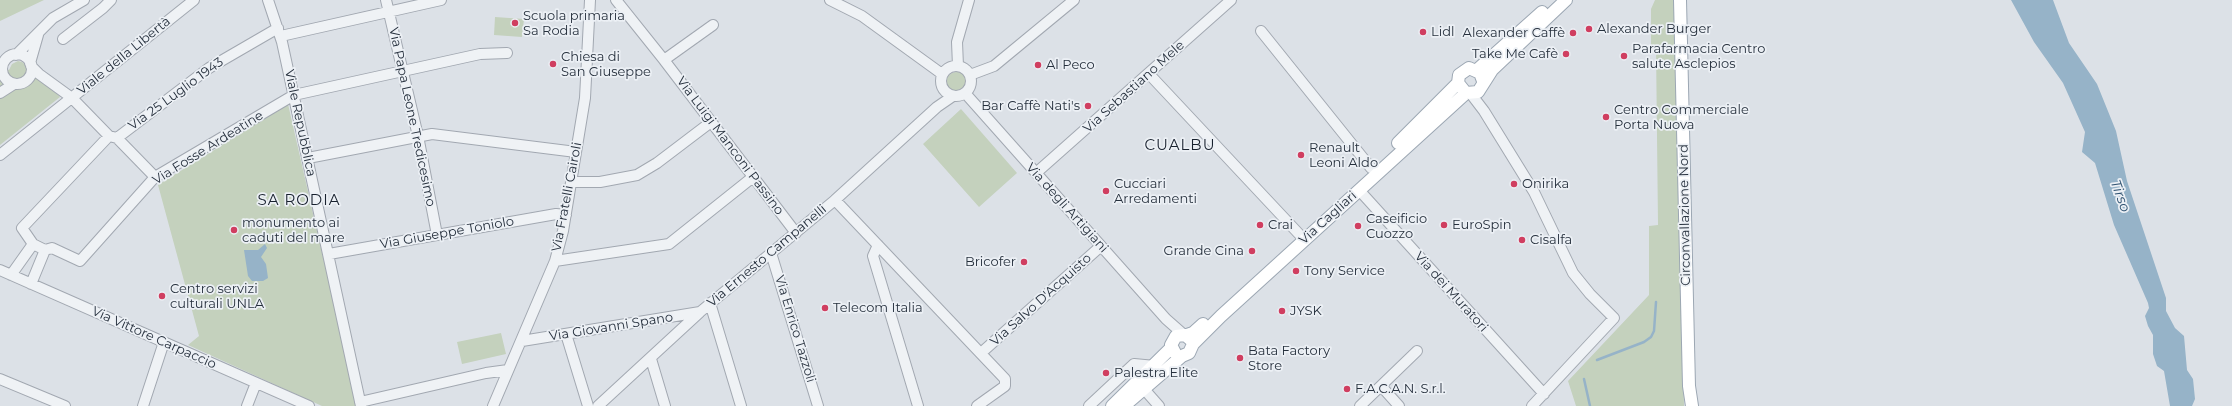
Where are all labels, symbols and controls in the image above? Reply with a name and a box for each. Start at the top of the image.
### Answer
place label: Scuola primaria Sa Rodia [523,8,625,39]
street label: Viale della Libertà [74,14,174,98]
marker: Scuola primaria Sa Rodia [510,18,520,28]
place label: Alexander Burger [1597,21,1712,37]
place label: Lidl [1431,24,1454,40]
marker: Alexander Burger [1584,24,1594,34]
place label: Alexander Caffè [1463,25,1565,41]
street label: Via Papa Leone Tredicesimo [385,26,439,208]
marker: Lidl [1418,27,1428,37]
marker: Alexander Caffè [1568,28,1578,38]
street label: Via Sebastiano Mele [1080,38,1188,136]
place label: Parafarmacia Centro salute Asclepios [1632,41,1766,72]
place label: Take Me Cafè [1472,46,1558,62]
place label: Chiesa di San Giuseppe [561,49,651,80]
marker: Take Me Cafè [1561,49,1571,59]
marker: Parafarmacia Centro salute Asclepios [1619,51,1629,61]
street label: Via 25 Luglio 1943 [125,54,227,134]
place label: Al Peco [1046,57,1095,73]
marker: Chiesa di San Giuseppe [548,59,558,69]
marker: Al Peco [1033,60,1043,70]
street label: Viale Repubblica [281,68,319,178]
street label: Via Luigi Manconi Passino [673,74,787,218]
place label: Bar Caffè Nati's [981,98,1080,114]
marker: Bar Caffè Nati's [1083,101,1093,111]
place label: Centro Commerciale Porta Nuova [1614,102,1749,133]
street label: Via Fosse Ardeatine [150,108,266,188]
marker: Centro Commerciale Porta Nuova [1601,112,1611,122]
district label: CUALBU [1144,137,1216,155]
place label: Renault Leoni Aldo [1309,140,1378,171]
street label: Via Fratelli Cairoli [549,141,585,253]
street label: Circonvallazione Nord [1676,144,1694,286]
marker: Renault Leoni Aldo [1296,150,1306,160]
street label: Via degli Artigiani [1023,160,1111,256]
place label: Cucciari Arredamenti [1114,176,1197,207]
place label: Onirika [1522,176,1569,192]
water label: Tirso [2106,178,2134,214]
marker: Onirika [1509,179,1519,189]
marker: Cucciari Arredamenti [1101,186,1111,196]
street label: Via Cagliari [1296,188,1360,248]
district label: SA RODIA [257,192,341,210]
street label: Via Ernesto Campanelli [704,202,830,310]
place label: Caseificio Cuozzo [1366,211,1427,242]
street label: Via Giuseppe Toniolo [379,214,515,252]
place label: monumento ai caduti del mare [242,215,345,246]
place label: Crai [1268,217,1293,233]
place label: EuroSpin [1452,217,1512,233]
marker: Crai [1255,220,1265,230]
marker: EuroSpin [1439,220,1449,230]
marker: Caseificio Cuozzo [1353,221,1363,231]
marker: monumento ai caduti del mare [229,225,239,235]
place label: Cisalfa [1530,232,1572,248]
marker: Cisalfa [1517,235,1527,245]
place label: Grande Cina [1164,243,1244,259]
marker: Grande Cina [1247,246,1257,256]
street label: Via dei Muratori [1411,249,1491,335]
street label: Via Salvo D'Acquisto [987,251,1095,349]
place label: Bricofer [965,254,1016,270]
marker: Bricofer [1019,257,1029,267]
place label: Tony Service [1304,263,1385,279]
marker: Tony Service [1291,266,1301,276]
street label: Via Enrico Tazzoli [771,273,819,385]
place label: Centro servizi culturali UNLA [170,281,264,312]
marker: Centro servizi culturali UNLA [157,291,167,301]
place label: Telecom Italia [833,300,923,316]
street label: Via Vittore Carpaccio [89,303,219,373]
marker: Telecom Italia [820,303,830,313]
place label: JYSK [1290,303,1322,319]
marker: JYSK [1277,306,1287,316]
street label: Via Giovanni Spano [548,310,674,344]
place label: Bata Factory Store [1248,343,1330,374]
marker: Bata Factory Store [1235,353,1245,363]
place label: Palestra Elite [1114,365,1198,381]
marker: Palestra Elite [1101,368,1111,378]
place label: F.A.C.A.N. S.r.l. [1355,381,1445,397]
marker: F.A.C.A.N. S.r.l. [1342,384,1352,394]

